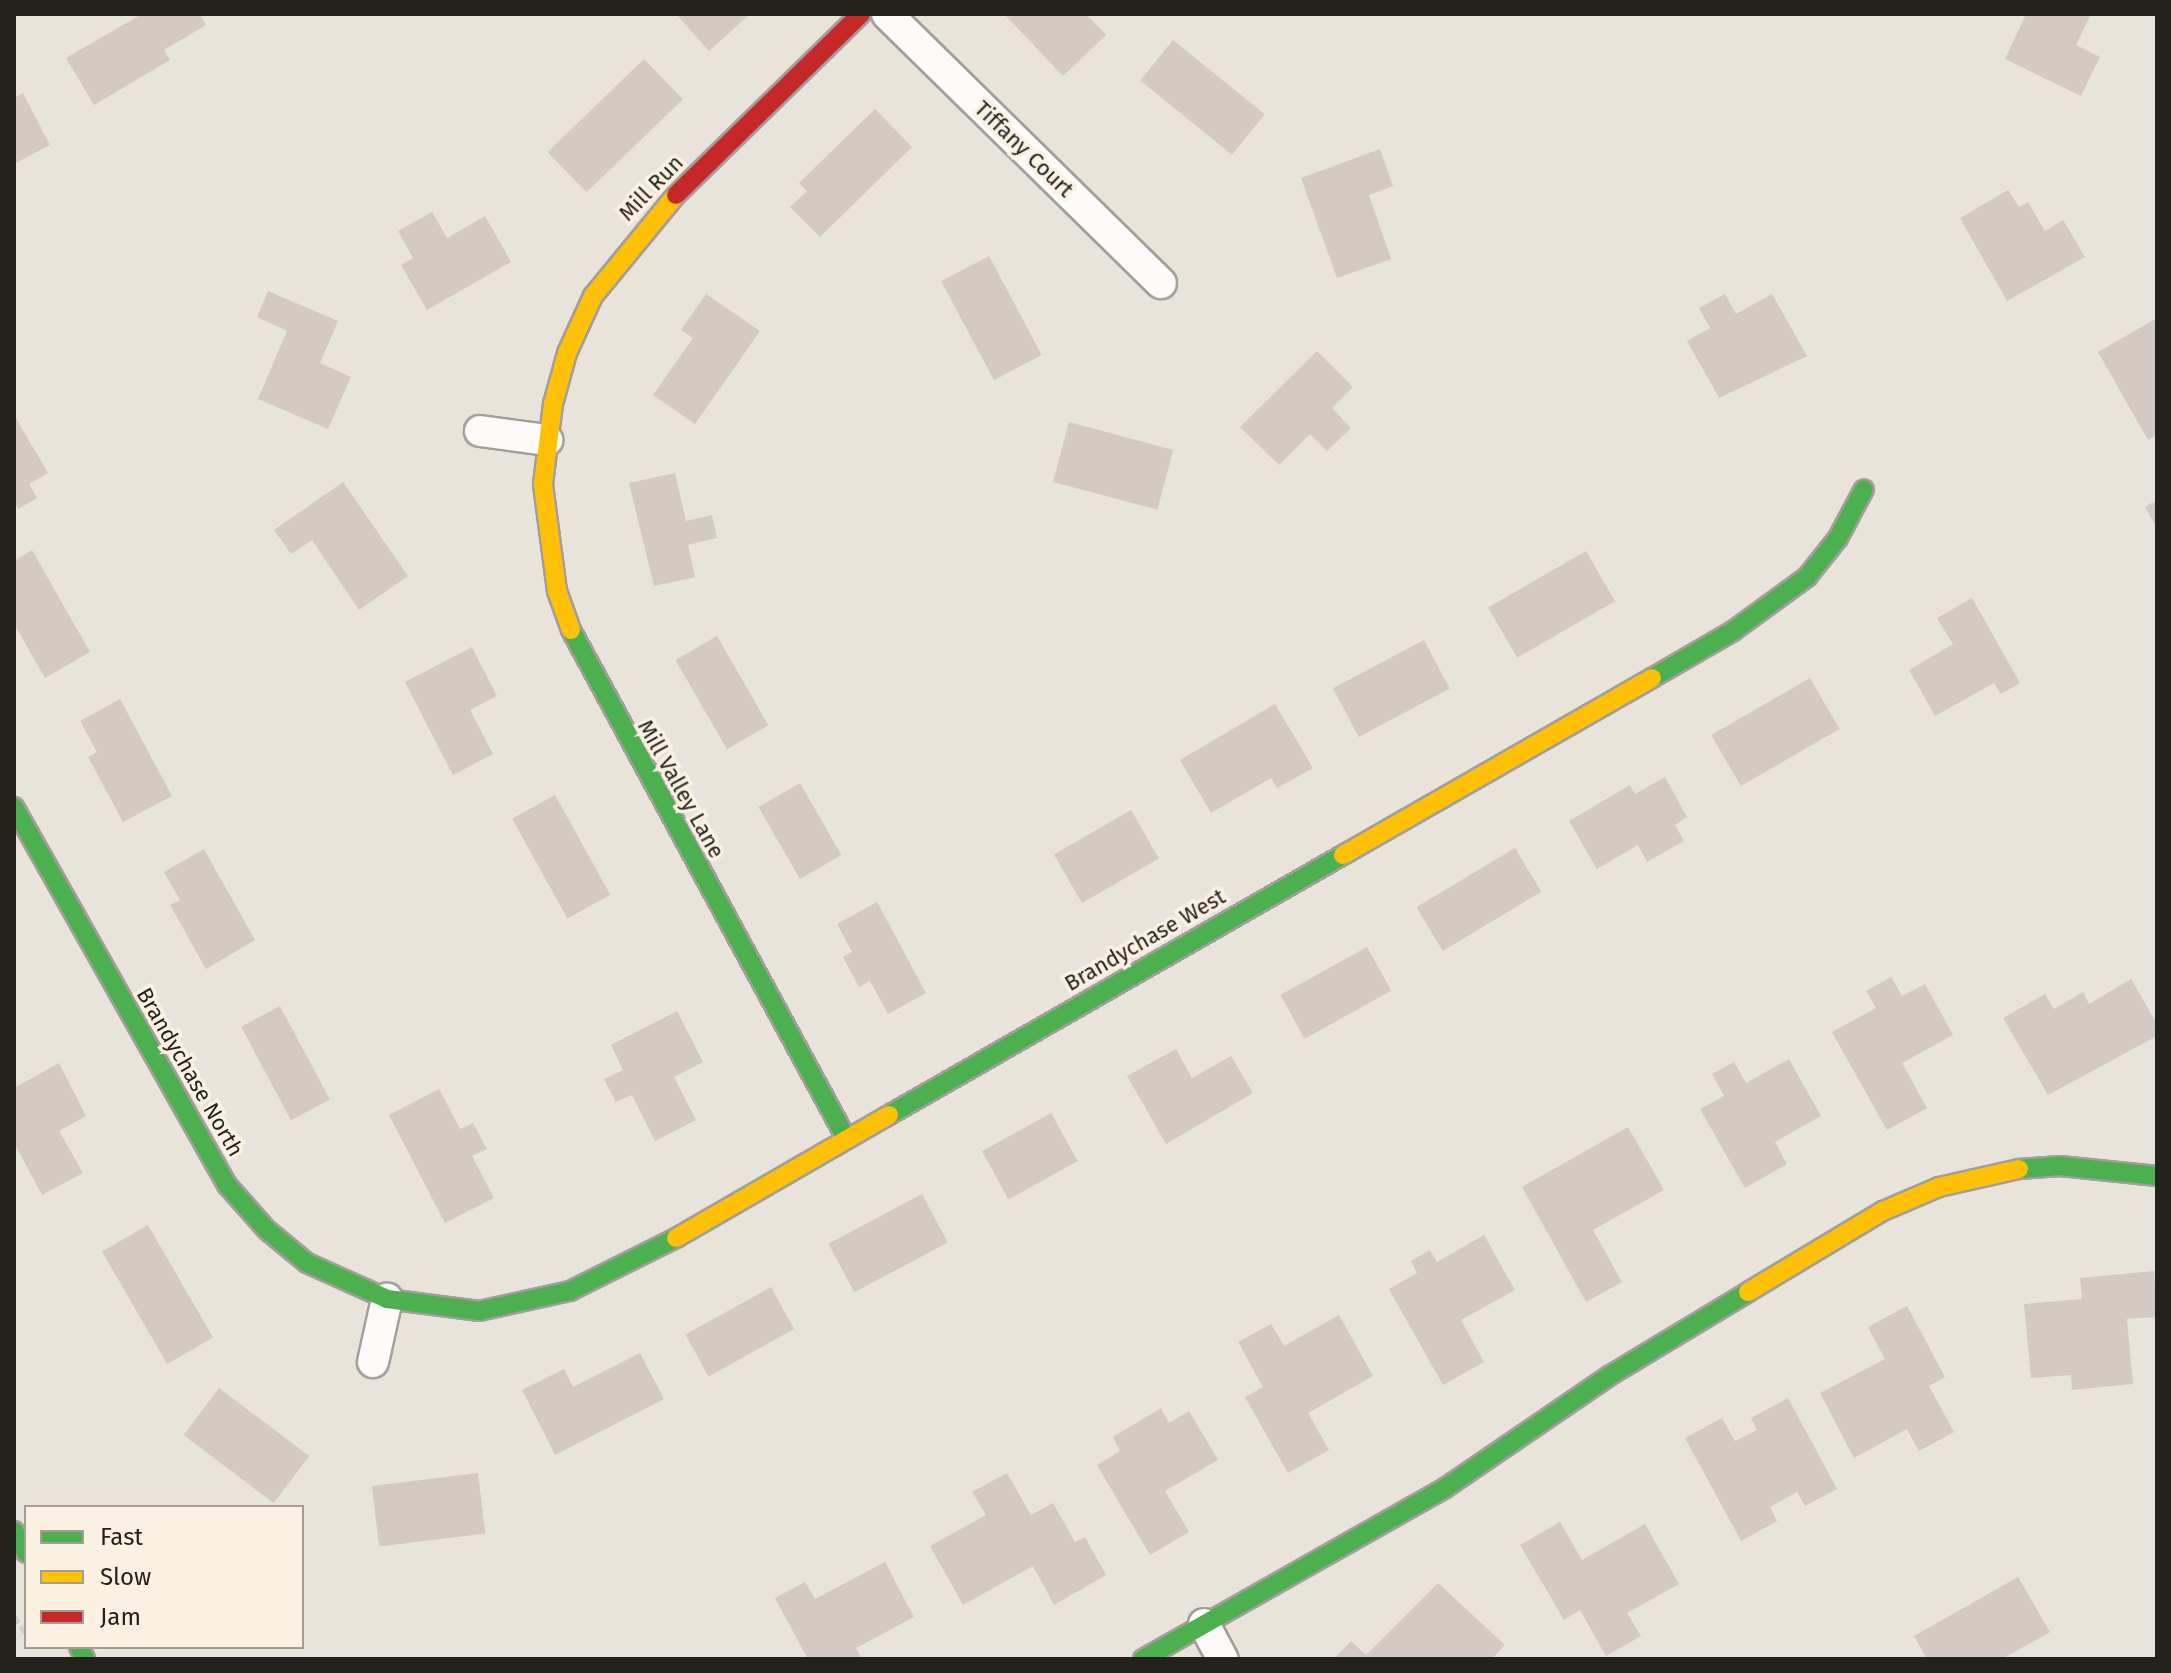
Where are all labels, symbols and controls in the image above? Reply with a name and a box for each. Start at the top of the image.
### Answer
street label: Tiffany Court [969,95,1079,203]
street label: Mill Run [613,150,689,226]
street label: Mill Valley Lane [632,715,730,863]
street label: Brandychase West [1060,883,1230,997]
street label: Brandychase North [131,983,249,1161]
legend [24,1505,304,1649]
text: Fast [100,1523,143,1551]
text: Slow [100,1563,151,1591]
text: Jam [100,1603,141,1631]

